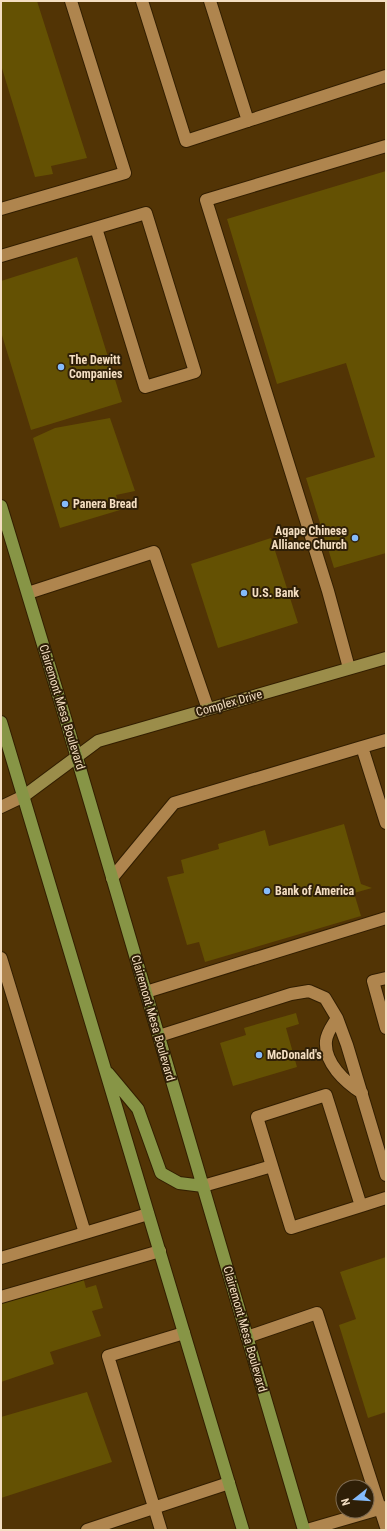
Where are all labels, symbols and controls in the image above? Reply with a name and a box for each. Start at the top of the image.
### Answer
place label: The Dewitt Companies [69,353,123,381]
marker: The Dewitt Companies [56,362,66,372]
place label: Panera Bread [73,497,137,511]
marker: Panera Bread [60,499,70,509]
place label: Agape Chinese Alliance Church [271,524,347,552]
marker: Agape Chinese Alliance Church [350,533,360,543]
place label: U.S. Bank [252,586,299,600]
marker: U.S. Bank [239,588,249,598]
street label: Clairemont Mesa Boulevard [36,643,88,771]
street label: Complex Drive [194,687,264,719]
place label: Bank of America [275,884,355,898]
marker: Bank of America [262,886,272,896]
street label: Clairemont Mesa Boulevard [128,954,178,1082]
place label: McDonald's [267,1048,322,1062]
marker: McDonald's [254,1050,264,1060]
street label: Clairemont Mesa Boulevard [220,1265,270,1393]
north arrow [335,1479,375,1519]
text: N [339,1496,353,1507]

